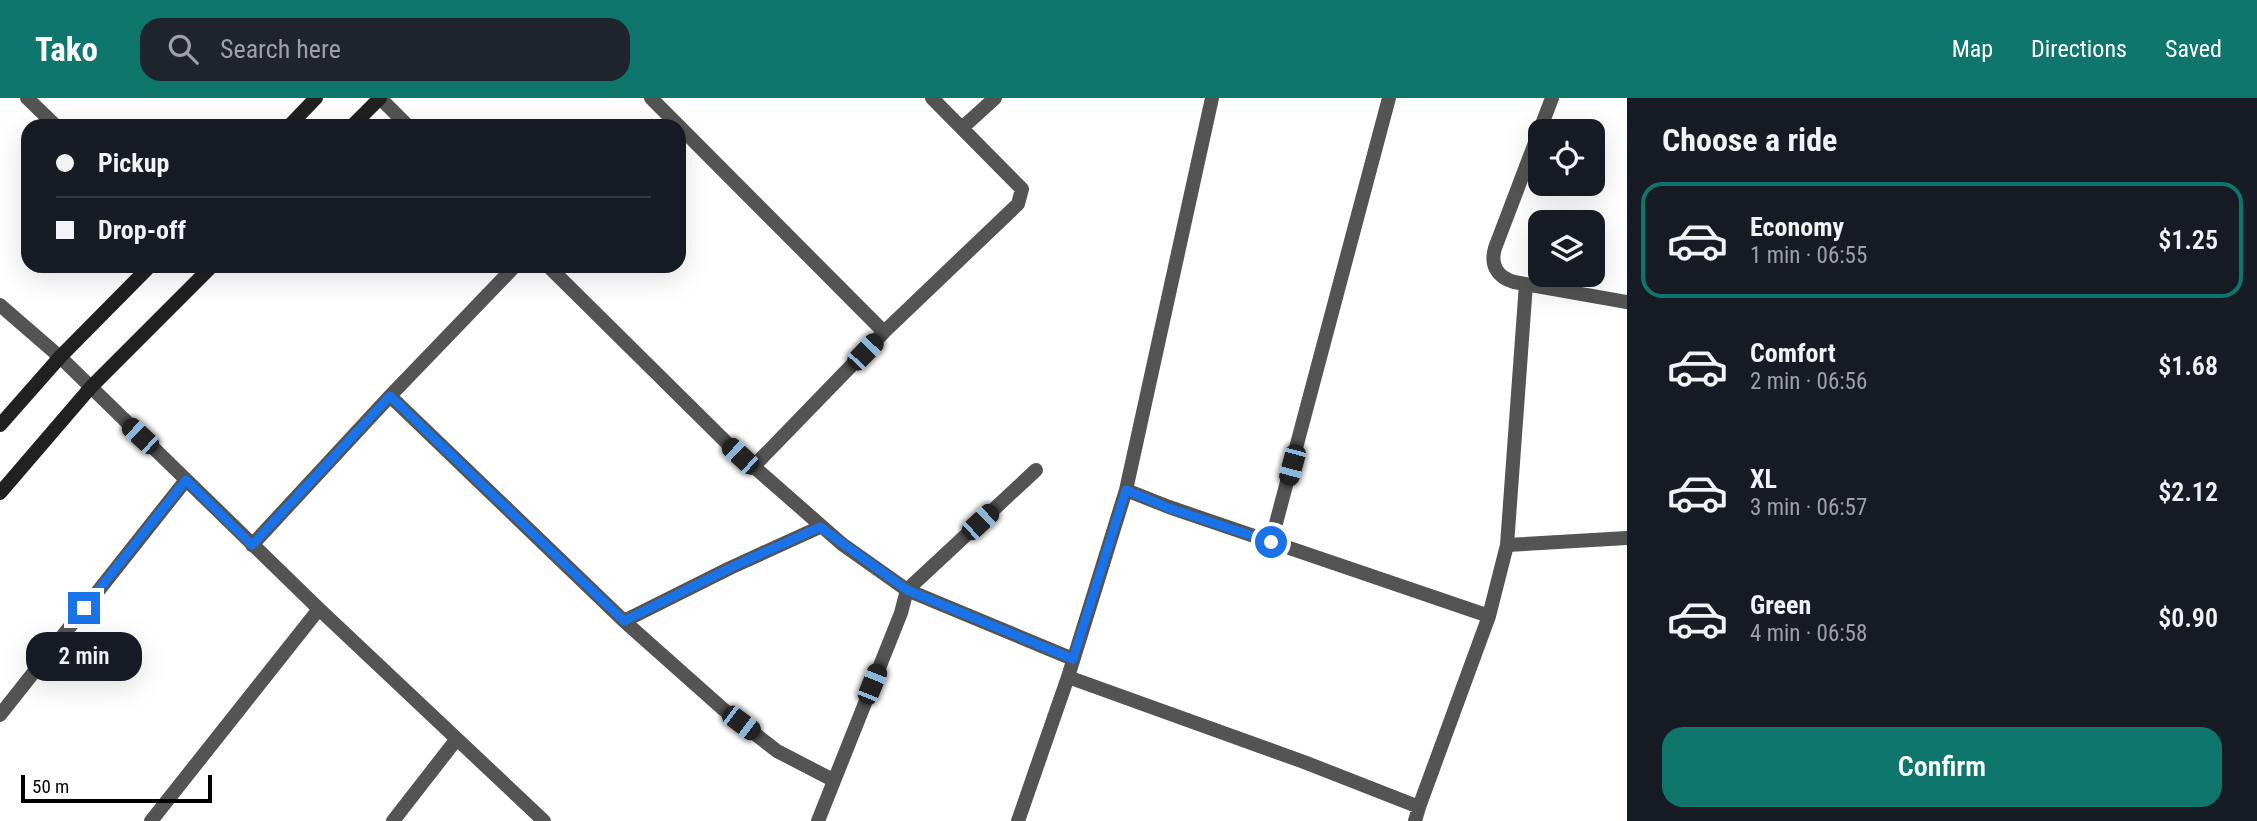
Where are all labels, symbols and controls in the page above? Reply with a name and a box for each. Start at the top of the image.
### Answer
search box [140,18,630,81]
text: Tako [35,30,98,69]
icon: search [164,30,202,68]
text: Search here [220,34,341,64]
text: Map [1952,35,1993,63]
text: Directions [2031,35,2127,63]
text: Saved [2165,35,2222,63]
map controls [1528,119,1605,287]
button: locate [1528,119,1605,196]
text: Choose a ride [1662,121,1837,159]
text: Pickup [98,148,169,178]
icon: car [1666,209,1729,272]
button: layers [1528,210,1605,287]
text: Economy [1750,212,1844,242]
text: Drop-off [98,215,186,245]
text: $1.25 [2158,225,2218,255]
text: 1 min · 06:55 [1750,242,1867,269]
car [843,330,888,374]
icon: car [1666,335,1729,398]
text: Comfort [1750,338,1836,368]
text: $1.68 [2158,351,2218,381]
text: 2 min · 06:56 [1750,368,1867,395]
car [118,414,163,458]
car [718,434,763,478]
car [1277,442,1308,488]
icon: car [1666,461,1729,524]
text: XL [1750,464,1777,494]
text: $2.12 [2158,477,2218,507]
text: 3 min · 06:57 [1750,494,1867,521]
car [958,500,1003,544]
route start [1255,526,1287,558]
icon: car [1666,587,1729,650]
text: Green [1750,590,1811,620]
route end [68,592,100,624]
text: $0.90 [2158,603,2218,633]
text: 4 min · 06:58 [1750,620,1867,647]
callout: 2 min [26,632,142,682]
text: 2 min [59,643,109,670]
car [855,661,890,707]
car [718,702,765,744]
button: Confirm [1662,727,2222,807]
scale bar [21,772,212,804]
text: 50 m [32,775,69,798]

